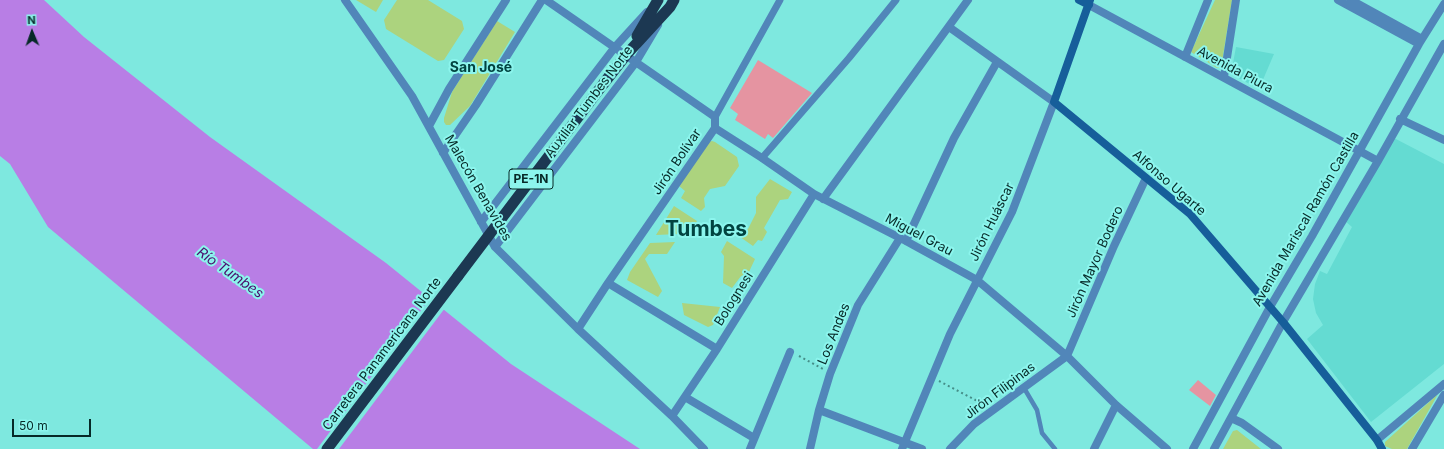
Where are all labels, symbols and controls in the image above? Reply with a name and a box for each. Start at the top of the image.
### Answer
north arrow [12,12,52,52]
text: N [27,13,36,27]
street label: Auxiliar Tumbes Norte [542,43,636,161]
street label: Avenida Piura [1194,43,1276,97]
district label: San José [450,60,512,76]
street label: Jirón Bolívar [649,126,705,198]
street label: Avenida Mariscal Ramón Castilla [1249,129,1363,309]
street label: Malecón Benavides [441,132,515,244]
street label: Alfonso Ugarte [1129,147,1209,219]
road number: PE-1N [509,169,553,189]
street label: Jirón Huáscar [966,180,1018,264]
street label: Jirón Mayor Bodero [1063,204,1127,320]
street label: Miguel Grau [882,211,956,259]
district label: Tumbes [665,217,747,243]
water label: Río Tumbes [194,244,266,302]
street label: Bolognesi [711,269,757,329]
street label: Carretera Panamericana Norte [319,274,445,434]
street label: Los Andes [815,301,853,367]
street label: Jirón Filipinas [962,359,1038,423]
scale bar [14,411,93,437]
text: 50 m [19,418,48,433]

